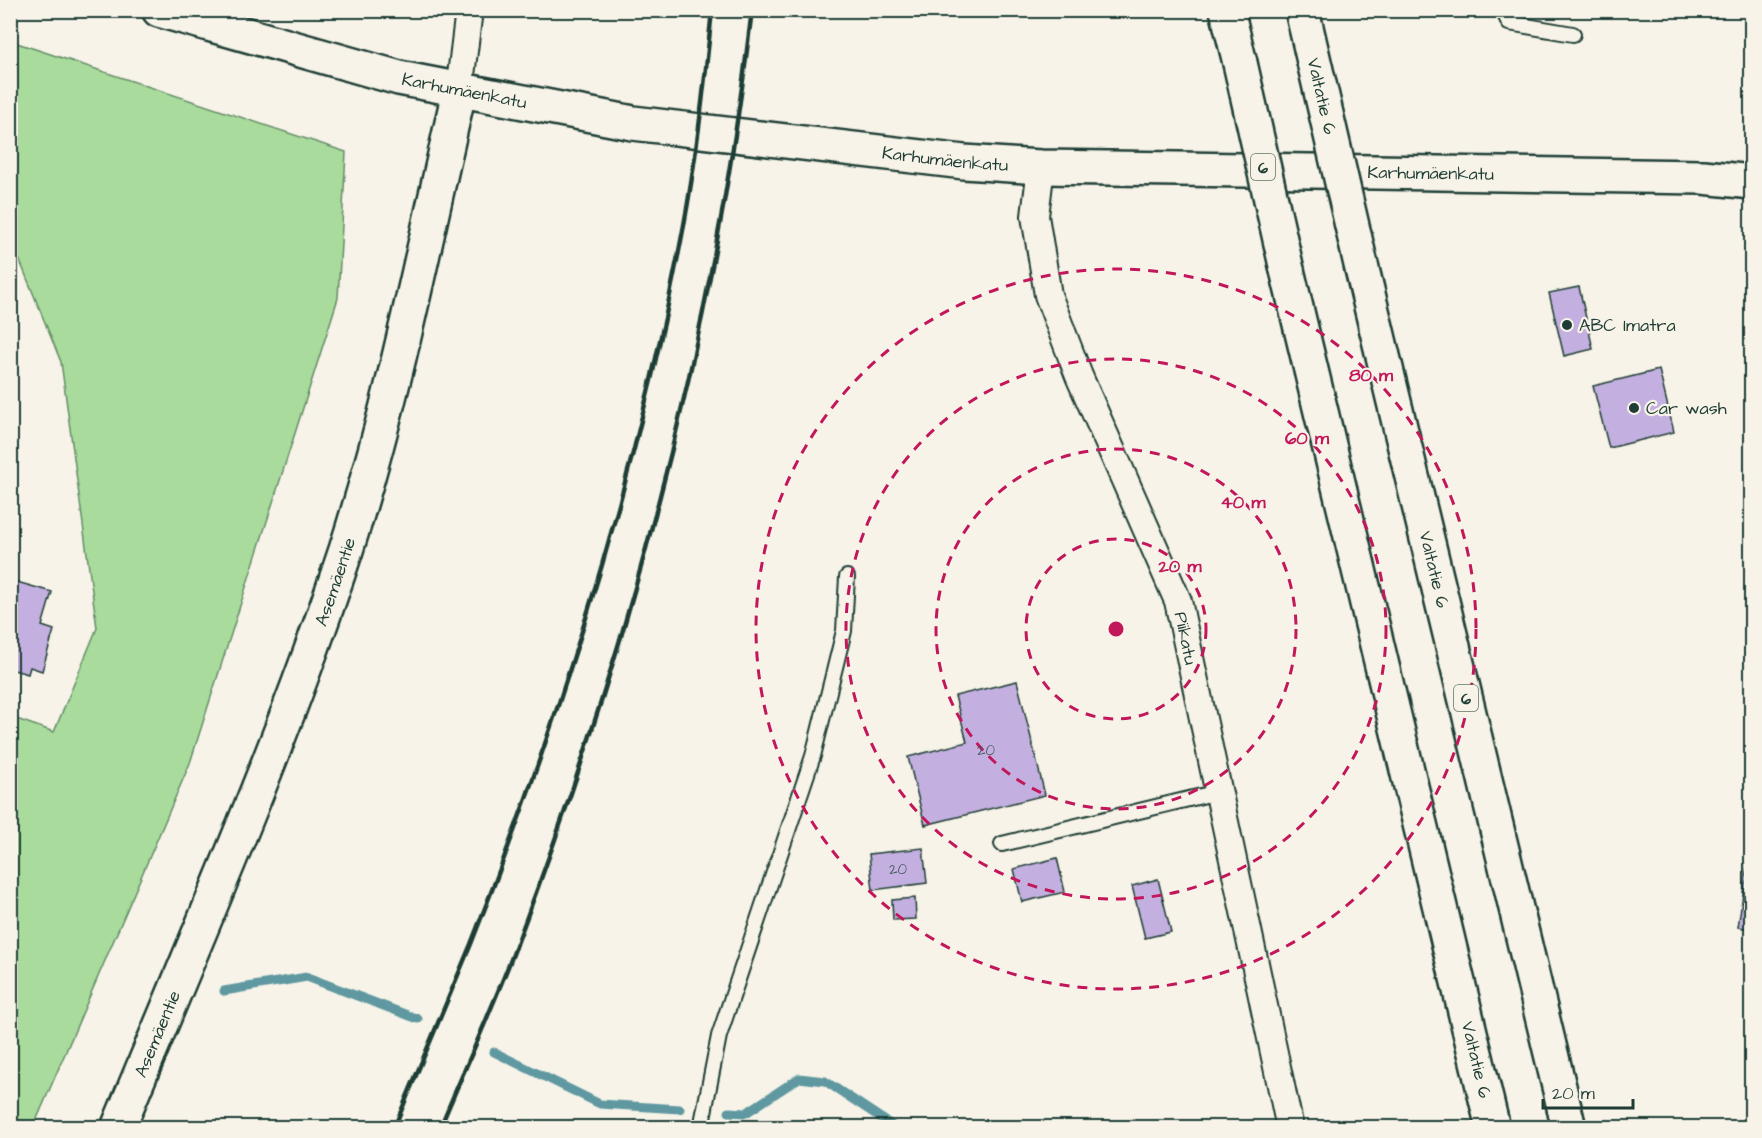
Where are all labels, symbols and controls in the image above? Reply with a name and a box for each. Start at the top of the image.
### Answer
street label: Valtatie 6 [1301,55,1342,137]
street label: Karhumäenkatu [400,67,529,115]
street label: Karhumäenkatu [881,140,1009,178]
road number: 6 [1251,154,1275,180]
street label: Karhumäenkatu [1367,160,1494,187]
place label: ABC Imatra [1579,313,1676,338]
marker: ABC Imatra [1560,318,1574,332]
text: 80 m [1349,363,1394,388]
place label: Car wash [1646,396,1727,421]
marker: Car wash [1627,401,1641,415]
text: 60 m [1285,426,1330,451]
text: 40 m [1221,490,1266,515]
street label: Valtatie 6 [1413,529,1455,610]
street label: Asemäentie [309,534,362,630]
text: 20 m [1158,554,1202,579]
street label: Piikatu [1168,609,1203,667]
centre of rings [1106,619,1126,639]
road number: 6 [1454,685,1478,711]
house number: 20 [977,740,996,761]
house number: 20 [889,859,908,880]
street label: Asemäentie [128,986,187,1081]
street label: Valtatie 6 [1455,1019,1497,1101]
scale bar [1543,1072,1633,1110]
text: 20 m [1552,1081,1595,1106]

